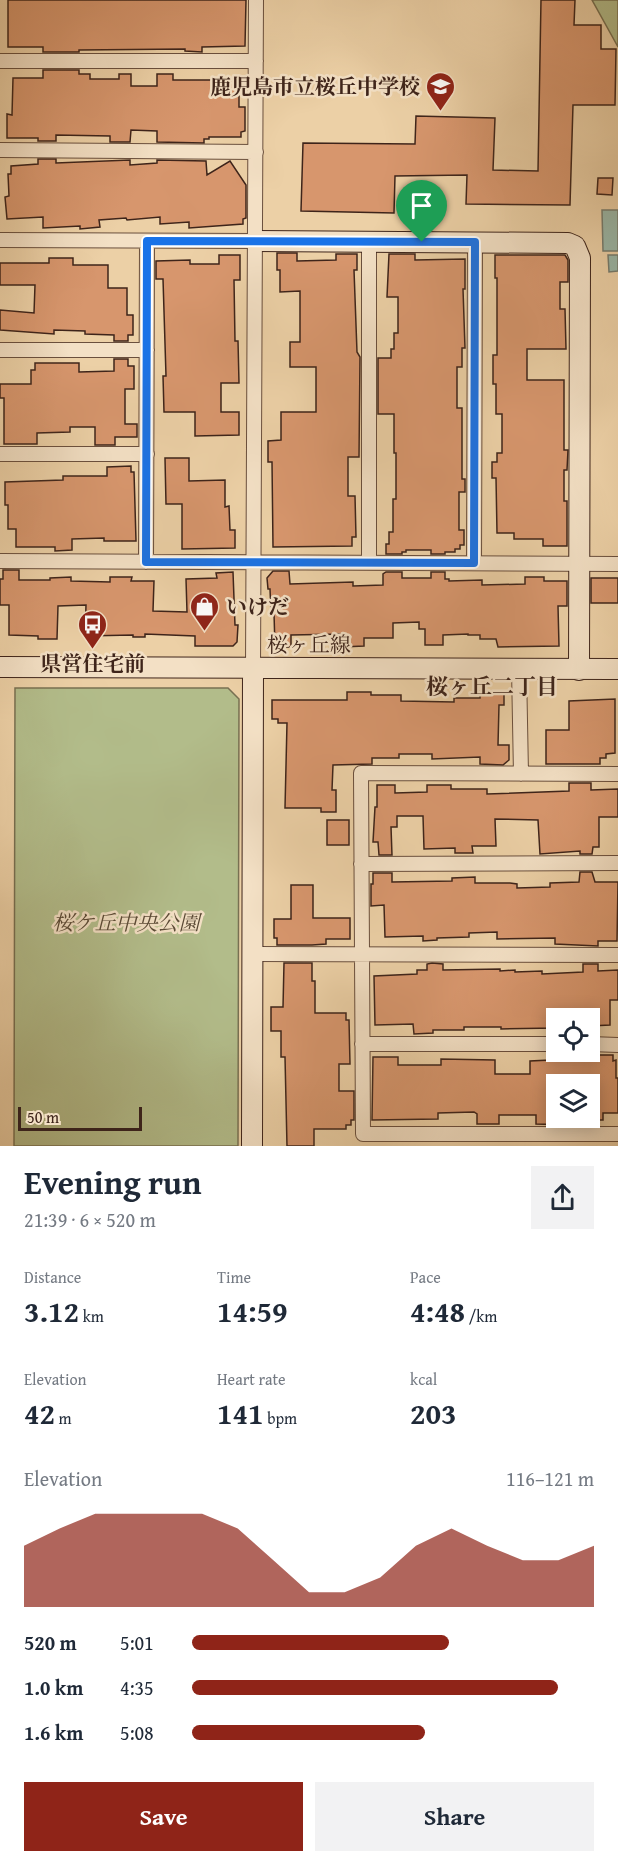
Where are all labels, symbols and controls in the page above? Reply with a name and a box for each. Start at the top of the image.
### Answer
school or university icon: 鹿児島市立桜丘中学校 [425,70,457,112]
place label: 鹿児島市立桜丘中学校 [210,71,420,102]
pin [396,180,447,242]
icon: arrive [405,189,438,222]
shop icon: いけだ [189,590,221,632]
place label: いけだ [226,591,289,622]
bus stop icon: 県営住宅前 [77,608,109,650]
street label: 桜ヶ丘線 [267,629,351,660]
place label: 県営住宅前 [41,648,146,679]
district label: 桜ヶ丘二丁目 [426,670,558,702]
park label: 桜ケ丘中央公園 [53,907,202,938]
map controls [546,1008,600,1128]
button: locate [546,1008,600,1062]
button: layers [546,1074,600,1128]
scale bar [18,1104,142,1132]
text: 50 m [27,1105,59,1129]
text: Evening run [24,1158,201,1206]
button: share [531,1166,594,1229]
text: 21:39 · 6 × 520 m [24,1205,156,1234]
text: Distance [24,1265,81,1289]
text: Time [217,1265,251,1289]
text: Pace [410,1265,441,1289]
text: 3.12 [24,1289,79,1333]
text: 14:59 [217,1289,288,1333]
text: 4:48 [410,1289,465,1333]
text: km [79,1304,104,1328]
text: /km [465,1304,497,1328]
text: Elevation [24,1367,87,1391]
text: Heart rate [217,1367,286,1391]
text: kcal [410,1367,437,1391]
text: 42 [24,1391,55,1435]
text: 141 [217,1391,264,1435]
text: 203 [410,1391,457,1435]
text: m [55,1406,72,1430]
text: bpm [264,1406,297,1430]
text: Elevation [24,1464,102,1493]
text: 116–121 m [506,1464,594,1493]
text: 520 m [24,1628,77,1657]
text: 5:01 [120,1628,154,1657]
text: 1.0 km [24,1673,83,1702]
text: 4:35 [120,1673,154,1702]
text: 1.6 km [24,1718,83,1747]
text: 5:08 [120,1718,154,1747]
button: Save [24,1782,303,1851]
button: Share [315,1782,594,1851]

